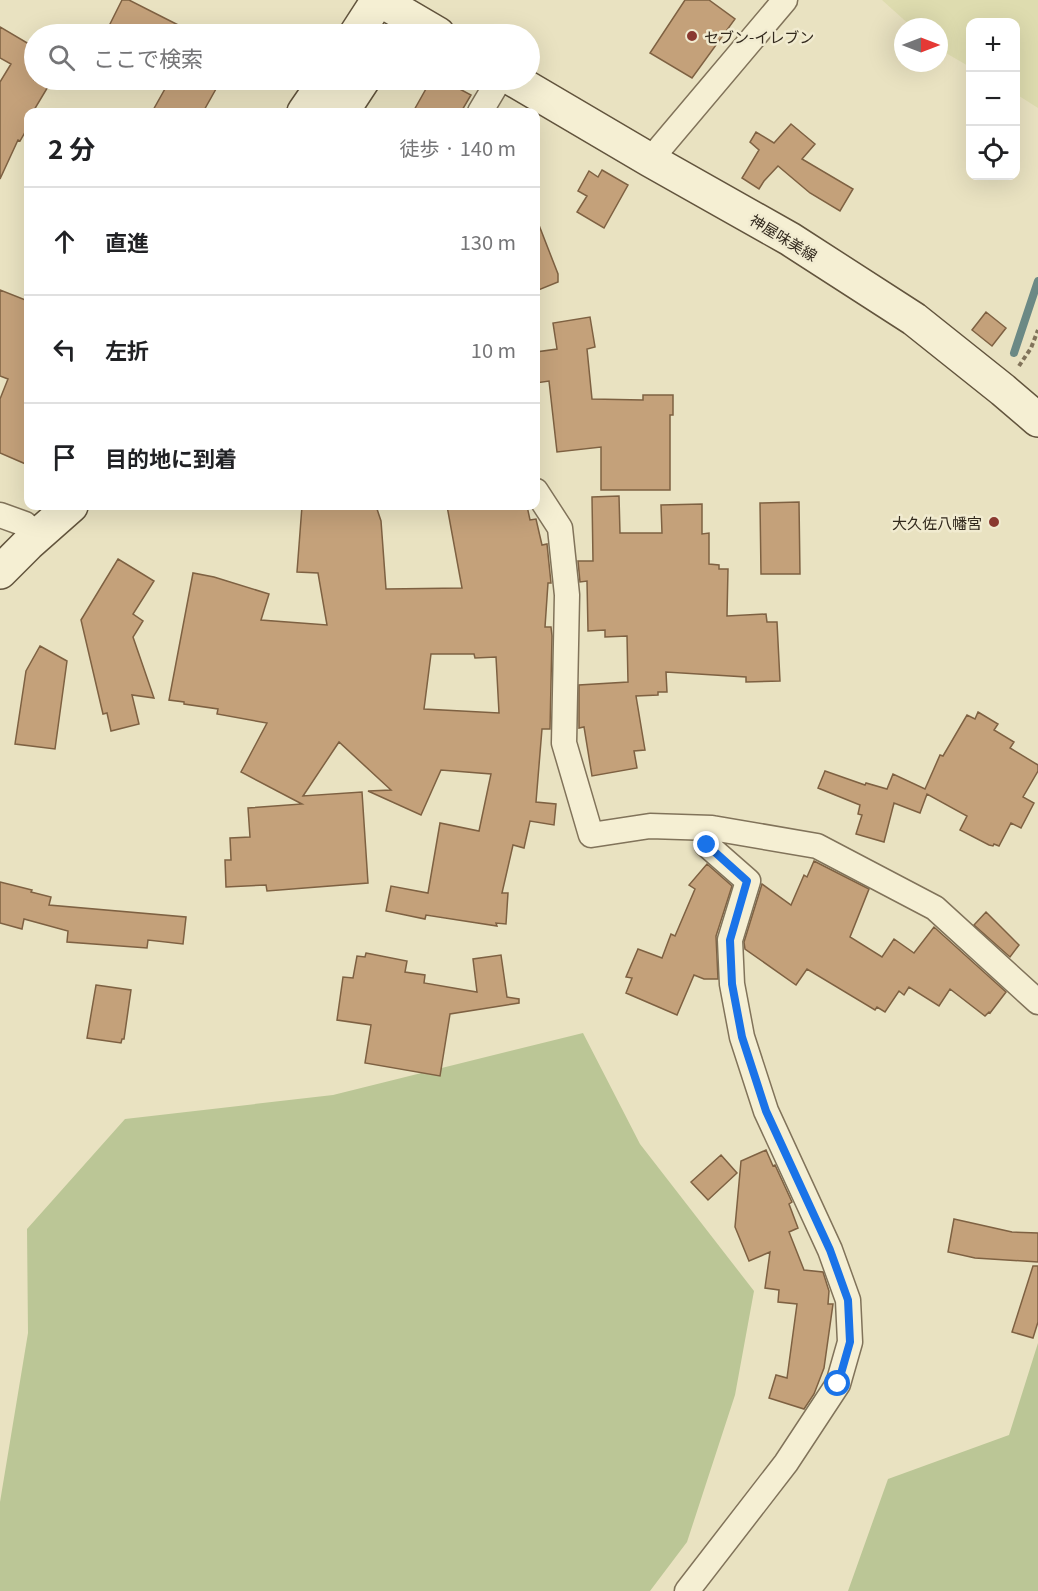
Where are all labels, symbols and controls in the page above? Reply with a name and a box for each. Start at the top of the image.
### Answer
north arrow [894,18,948,72]
map controls [966,18,1020,180]
button: + [966,18,1020,72]
search box [24,24,540,90]
place label: セブン-イレブン [704,26,814,47]
marker: セブン-イレブン [685,29,699,43]
icon: search [45,41,78,74]
text: ここで検索 [93,41,203,73]
button: − [966,72,1020,126]
button: locate [966,126,1020,180]
text: 2 分 [48,129,95,166]
text: 徒歩 · 140 m [400,133,516,162]
street label: 神屋味美線 [746,209,822,265]
icon: ahead [48,225,81,258]
text: 直進 [105,225,149,257]
text: 130 m [460,227,516,256]
icon: left [48,333,81,366]
text: 左折 [105,333,149,365]
text: 10 m [471,335,516,364]
icon: arrive [48,441,81,474]
text: 目的地に到着 [105,441,237,473]
place label: 大久佐八幡宮 [892,512,982,533]
marker: 大久佐八幡宮 [987,515,1001,529]
route end [693,831,719,857]
route start [824,1370,850,1396]

